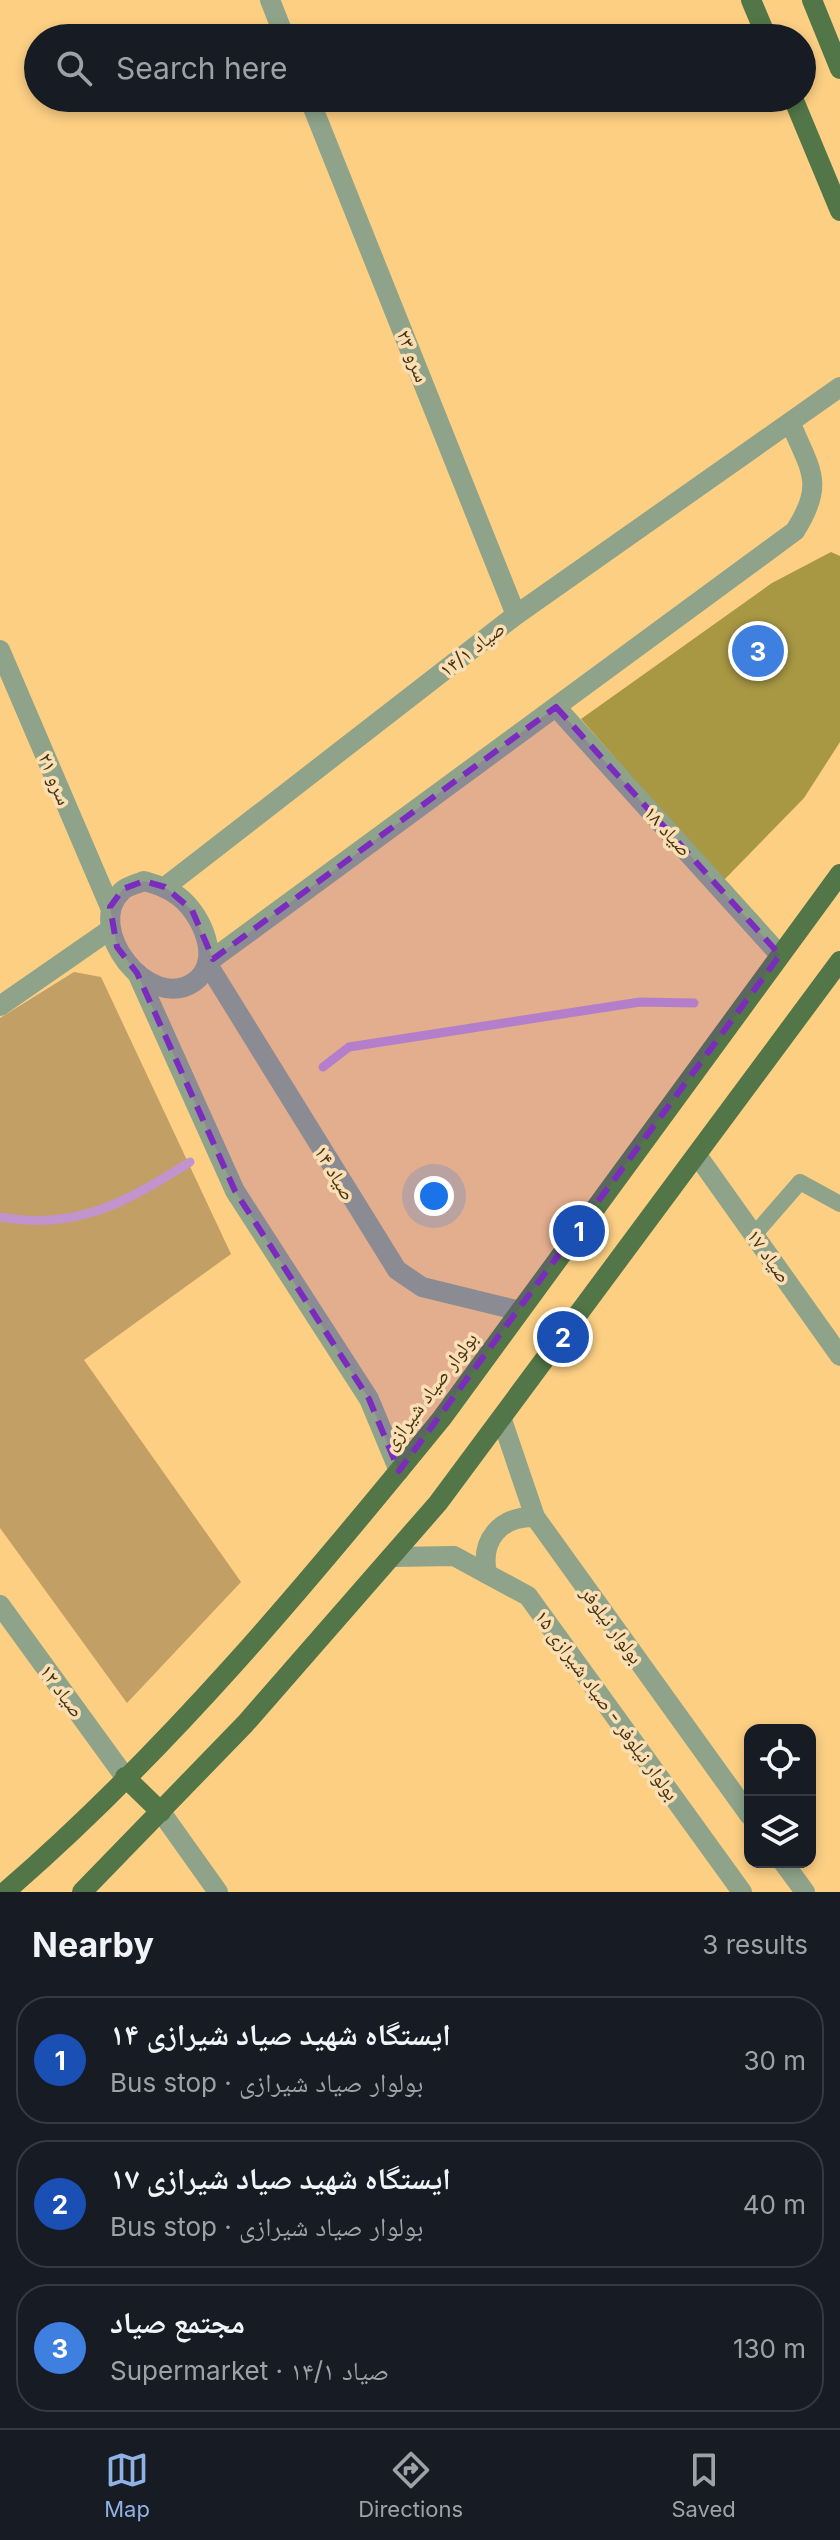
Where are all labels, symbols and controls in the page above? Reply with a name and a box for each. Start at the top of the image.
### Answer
search box [24,24,816,112]
icon: search [52,46,96,90]
text: Search here [116,50,288,86]
street label: سرو ۲۳ [392,326,434,386]
street label: صیاد ۱۴/۱ [435,616,509,682]
pin: 3 [732,621,784,681]
street label: سرو ۲۱ [33,749,77,809]
street label: صیاد ۱۸ [639,801,697,861]
street label: صیاد ۱۴ [309,1141,361,1205]
your location [414,1176,454,1216]
pin: 1 [553,1201,605,1261]
street label: صیاد ۱۷ [742,1225,796,1287]
pin: 2 [537,1307,589,1367]
street label: بولوار صیاد شیرازی [378,1327,482,1455]
street label: بولوار نیلوفر [575,1581,648,1668]
street label: بولوار نیلوفر - صیاد شیرازی ۱۵ [530,1605,684,1805]
street label: صیاد ۱۲ [35,1660,89,1722]
map controls [744,1724,816,1868]
button: locate [744,1724,816,1796]
button: layers [744,1796,816,1868]
text: Nearby [32,1924,154,1965]
text: 3 results [702,1929,808,1960]
text: ایستگاه شهید صیاد شیرازی ۱۴ [110,2016,451,2052]
text: 1 [54,2045,66,2076]
text: 30 m [743,2045,806,2076]
text: Bus stop · بولوار صیاد شیرازی [110,2067,423,2098]
text: ایستگاه شهید صیاد شیرازی ۱۷ [110,2160,451,2196]
text: 2 [52,2189,68,2220]
text: 40 m [743,2189,806,2220]
text: Bus stop · بولوار صیاد شیرازی [110,2211,423,2242]
text: مجتمع صیاد [110,2304,245,2340]
text: 3 [52,2333,68,2364]
text: 130 m [733,2333,806,2364]
text: Supermarket · صیاد ۱۴/۱ [110,2355,389,2386]
tab: Map [104,2448,150,2522]
tab: Directions [358,2448,463,2522]
tab: Saved [671,2448,736,2522]

